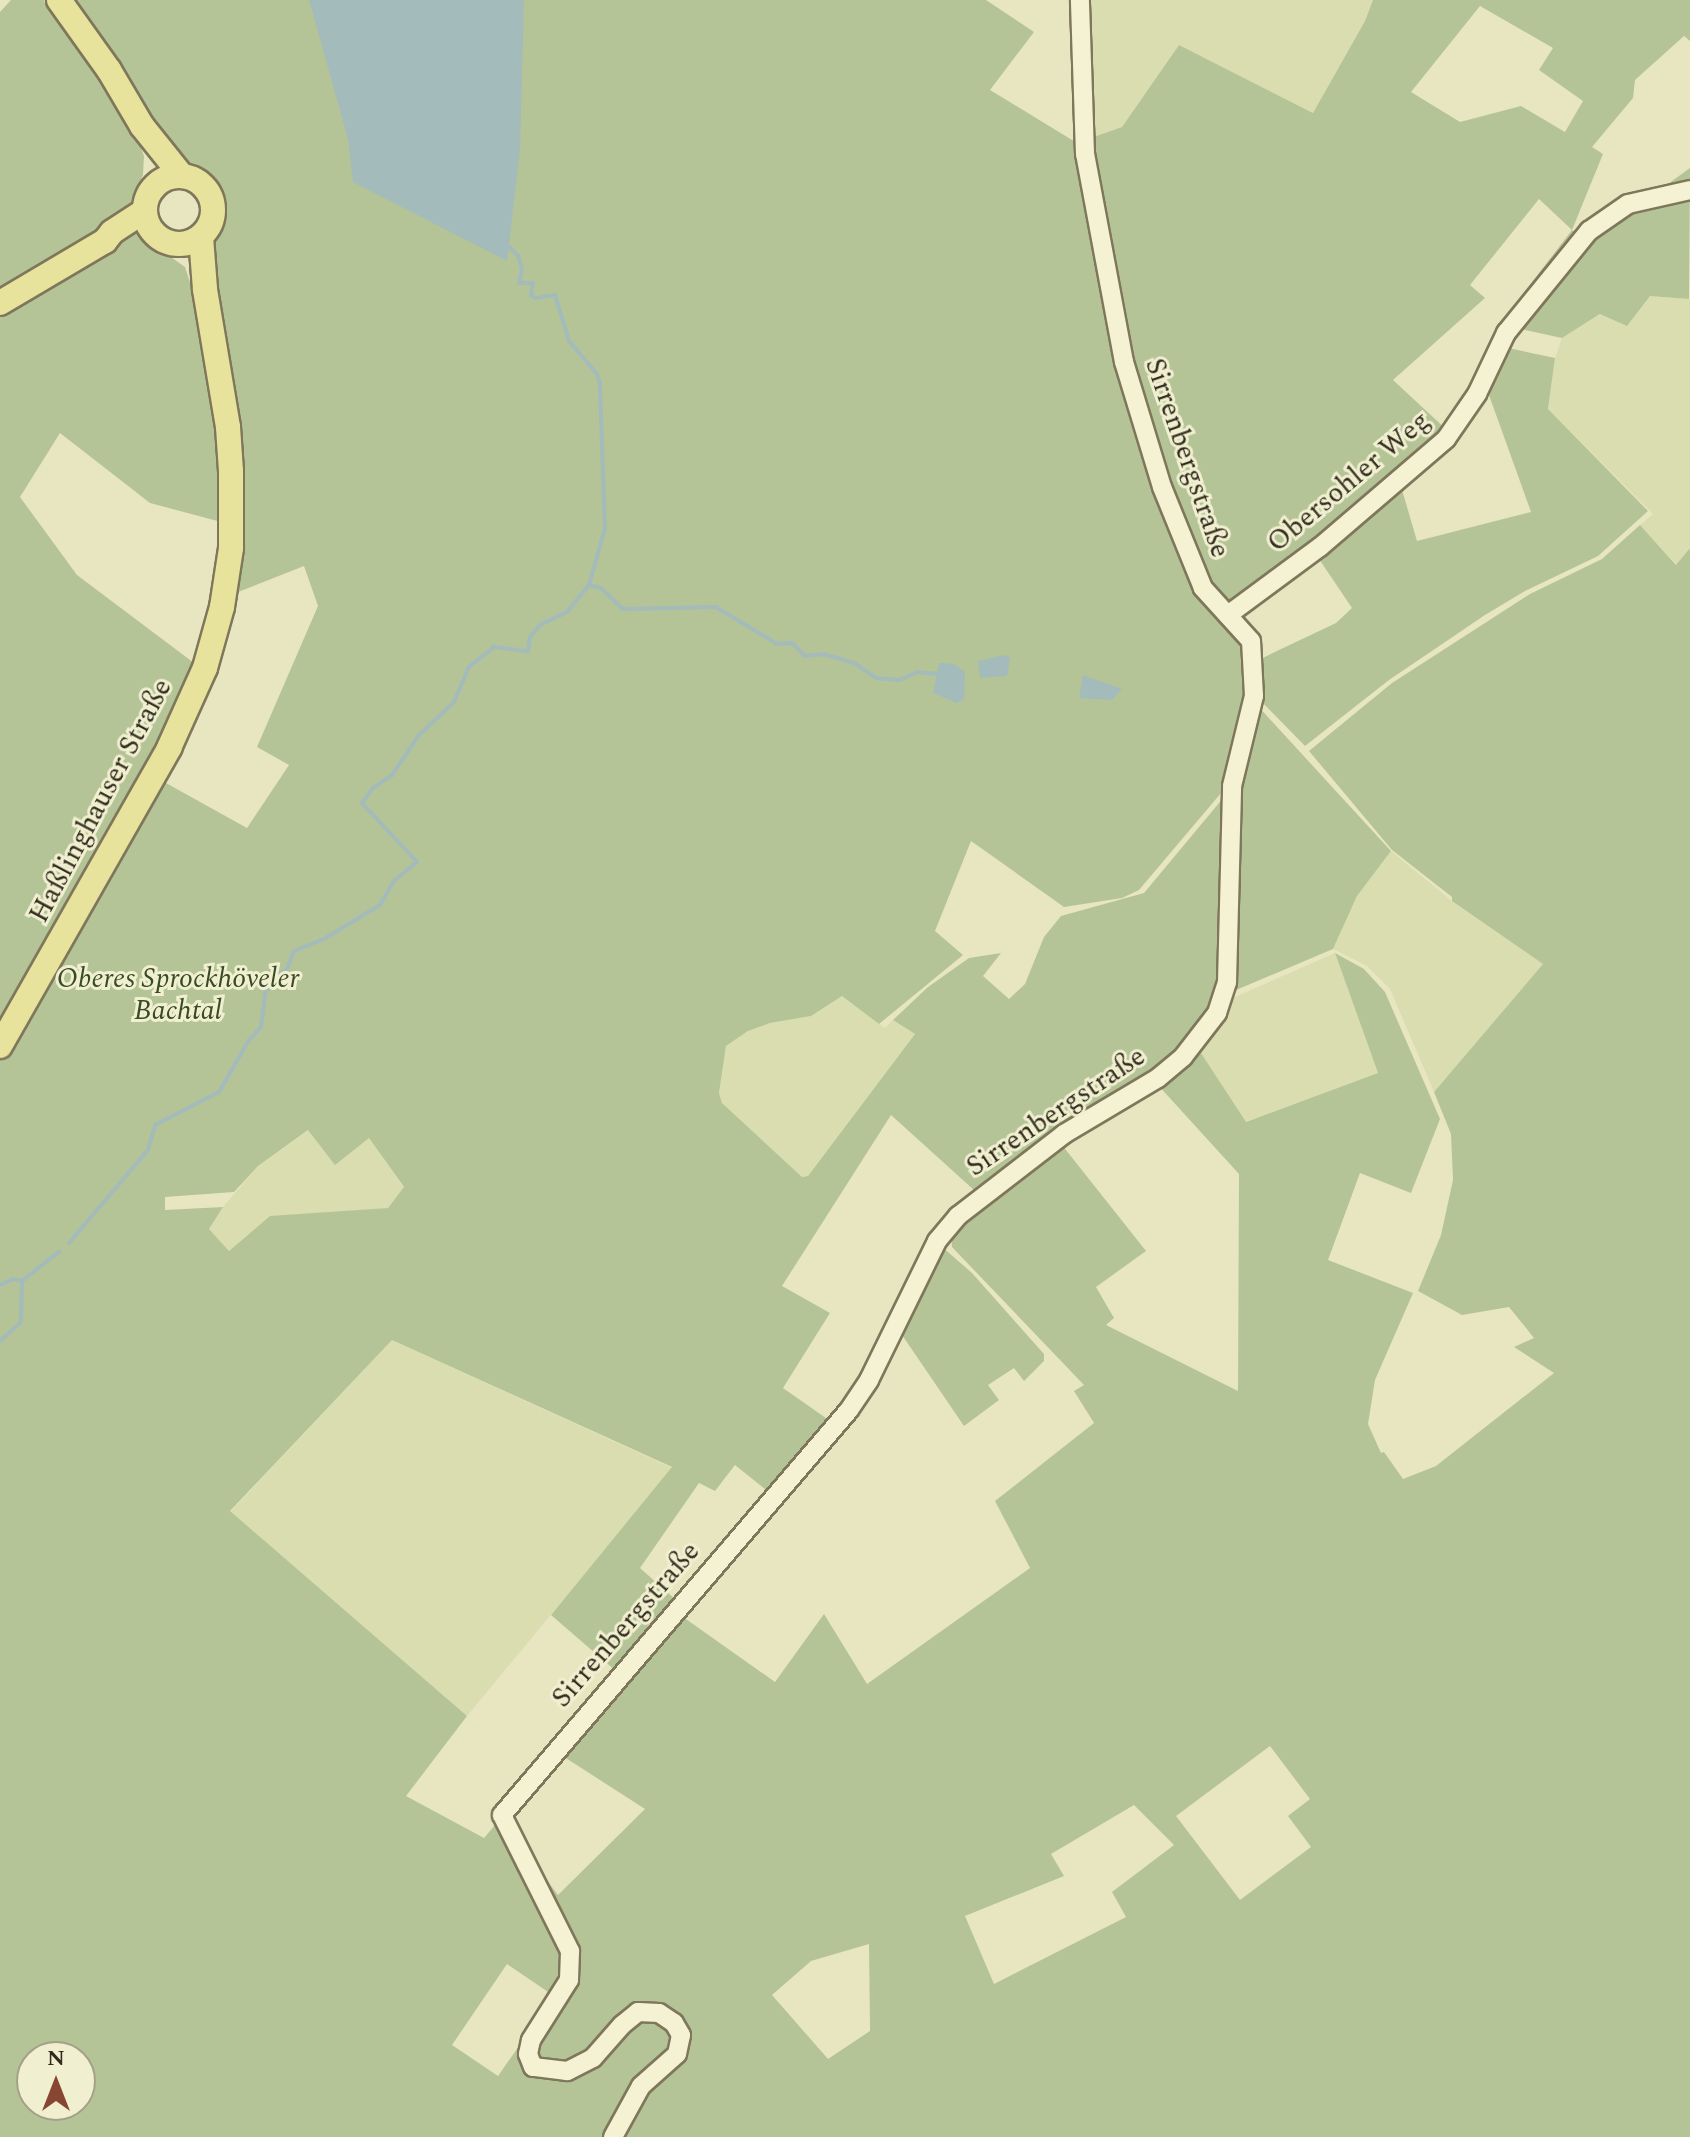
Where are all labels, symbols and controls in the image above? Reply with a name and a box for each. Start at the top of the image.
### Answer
street label: Sirrenbergstraße [1137,354,1237,562]
street label: Obersohler Weg [1261,404,1437,560]
street label: Haßlinghauser Straße [22,673,180,929]
park label: Oberes Sprockhöveler Bachtal [57,962,299,1028]
street label: Sirrenbergstraße [960,1040,1152,1184]
street label: Sirrenbergstraße [545,1535,707,1715]
north arrow [16,2041,96,2121]
text: N [47,2042,65,2075]

